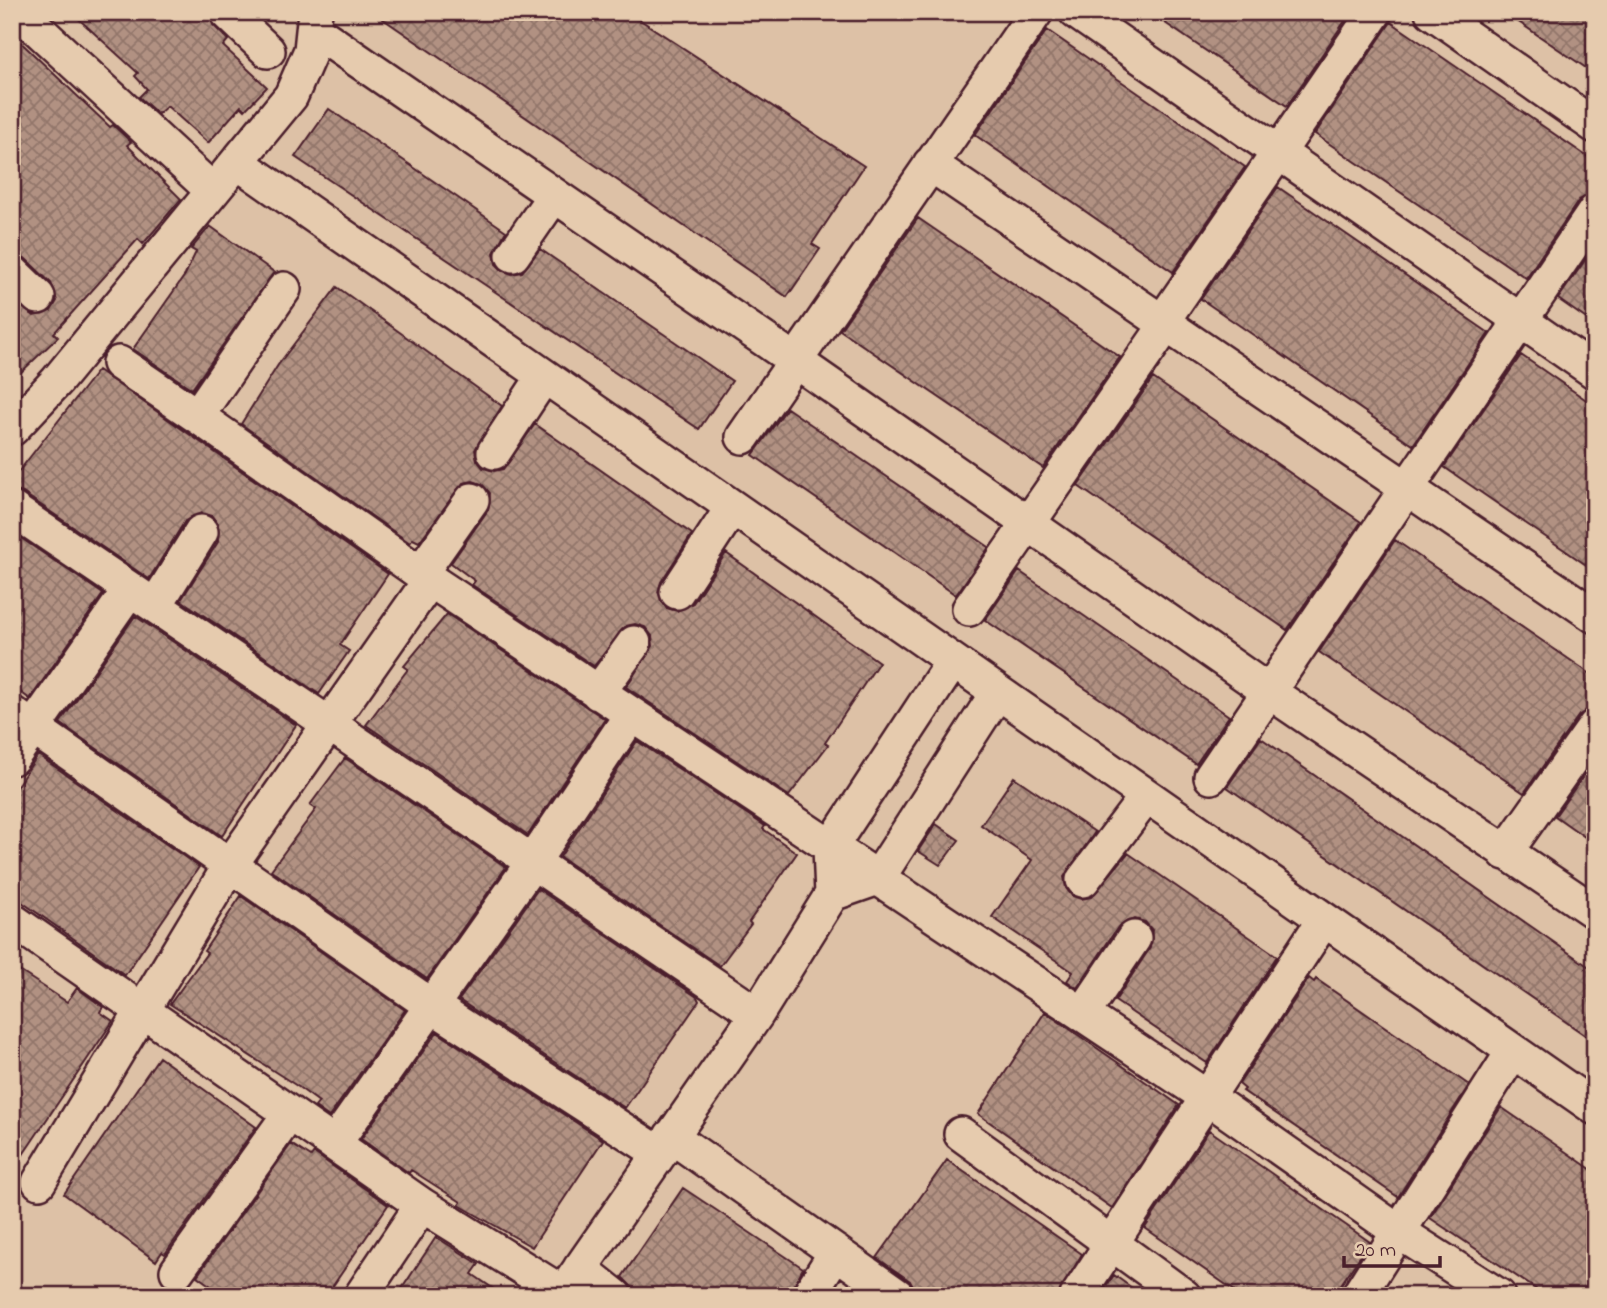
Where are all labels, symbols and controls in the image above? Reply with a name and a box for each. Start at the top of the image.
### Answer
scale bar [1344,1224,1441,1268]
text: 20 m [1355,1236,1396,1266]

